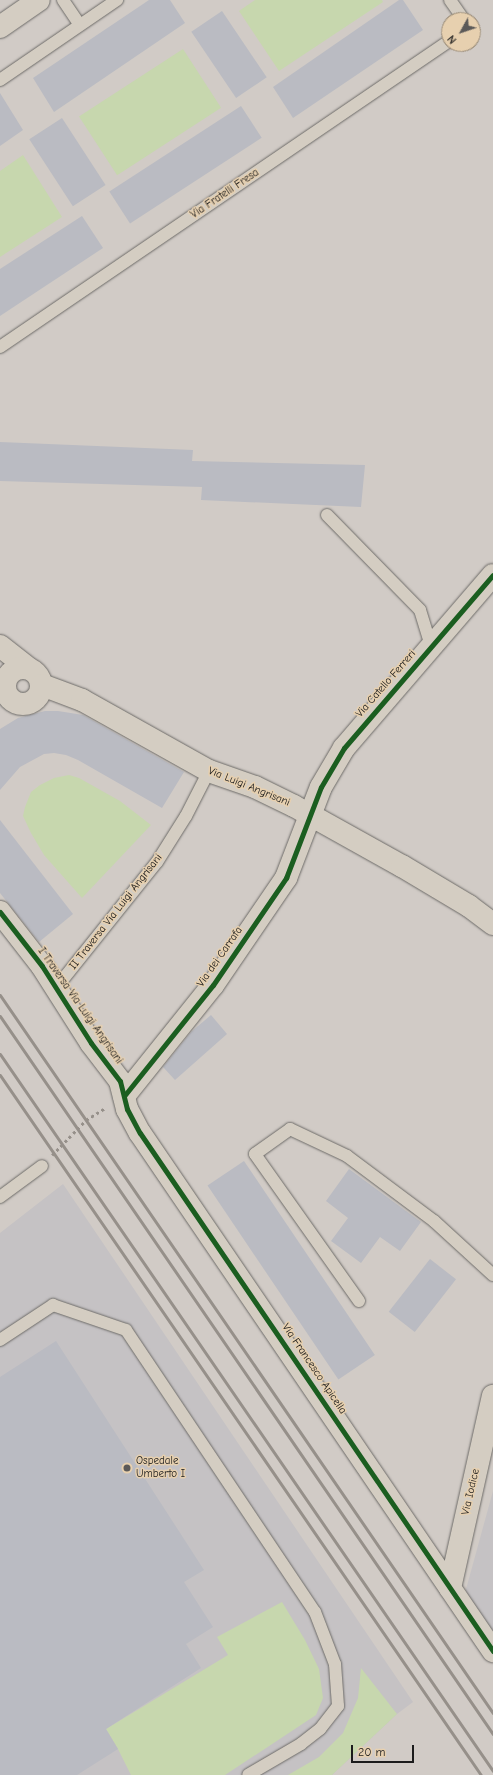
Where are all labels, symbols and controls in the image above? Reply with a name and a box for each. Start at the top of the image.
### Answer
north arrow [441,12,481,52]
text: N [445,32,459,46]
street label: Via Fratelli Fresa [188,166,262,222]
street label: Via Catello Ferreri [353,648,419,720]
street label: Via Luigi Angrisani [206,765,292,809]
street label: II Traversa Via Luigi Angrisani [67,852,165,972]
street label: Via dei Carrafa [194,924,246,990]
street label: I Traversa Via Luigi Angrisani [35,945,125,1067]
street label: Via Francesco Apicella [279,1321,349,1417]
place label: Ospedale Umberto I [136,1455,185,1481]
marker: Ospedale Umberto I [121,1462,133,1474]
street label: Via Iodice [459,1468,483,1516]
scale bar [353,1737,416,1763]
text: 20 m [358,1745,386,1759]

